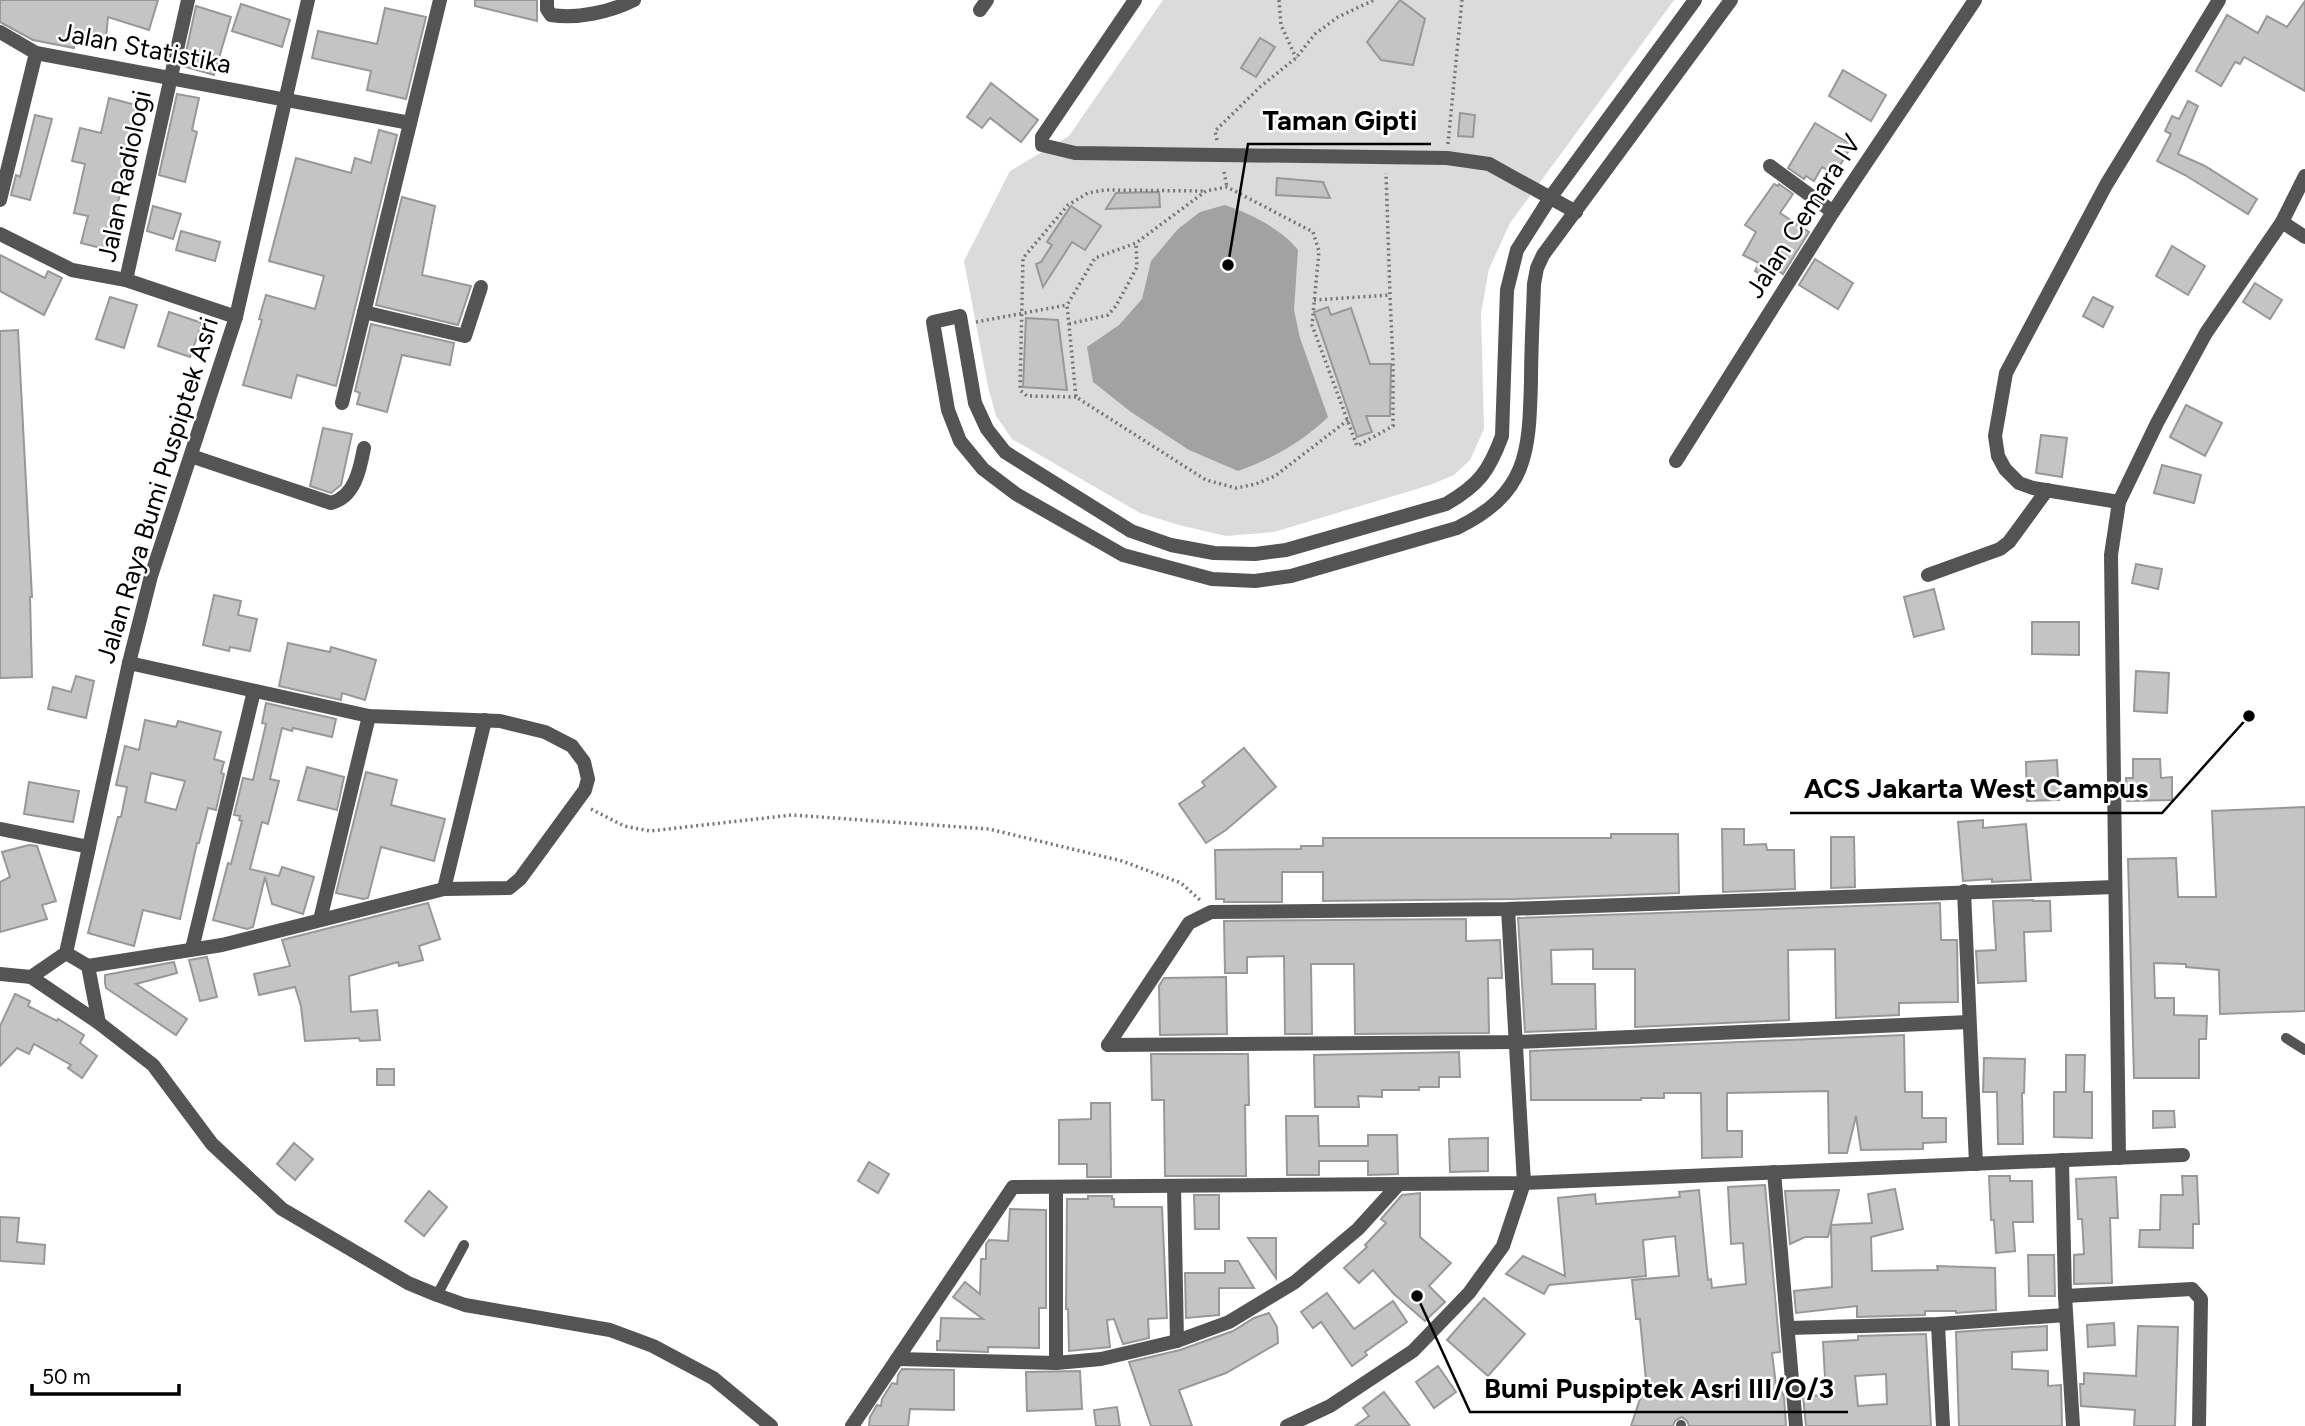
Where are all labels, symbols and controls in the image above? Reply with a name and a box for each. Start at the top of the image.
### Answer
street label: Jalan Statistika [56,16,234,80]
street label: Jalan Radiologi [90,87,158,265]
callout: Taman Gipti [1248,95,1431,144]
text: Taman Gipti [1263,103,1417,137]
street label: Jalan Cemara IV [1738,128,1868,304]
street label: Jalan Raya Bumi Puspiptek Asri [89,313,225,667]
callout: ACS Jakarta West Campus [1790,764,2162,813]
text: ACS Jakarta West Campus [1804,771,2148,805]
scale bar [32,1352,178,1396]
callout: Bumi Puspiptek Asri III/O/3 [1470,1363,1848,1412]
text: 50 m [42,1364,91,1389]
text: Bumi Puspiptek Asri III/O/3 [1484,1371,1834,1405]

